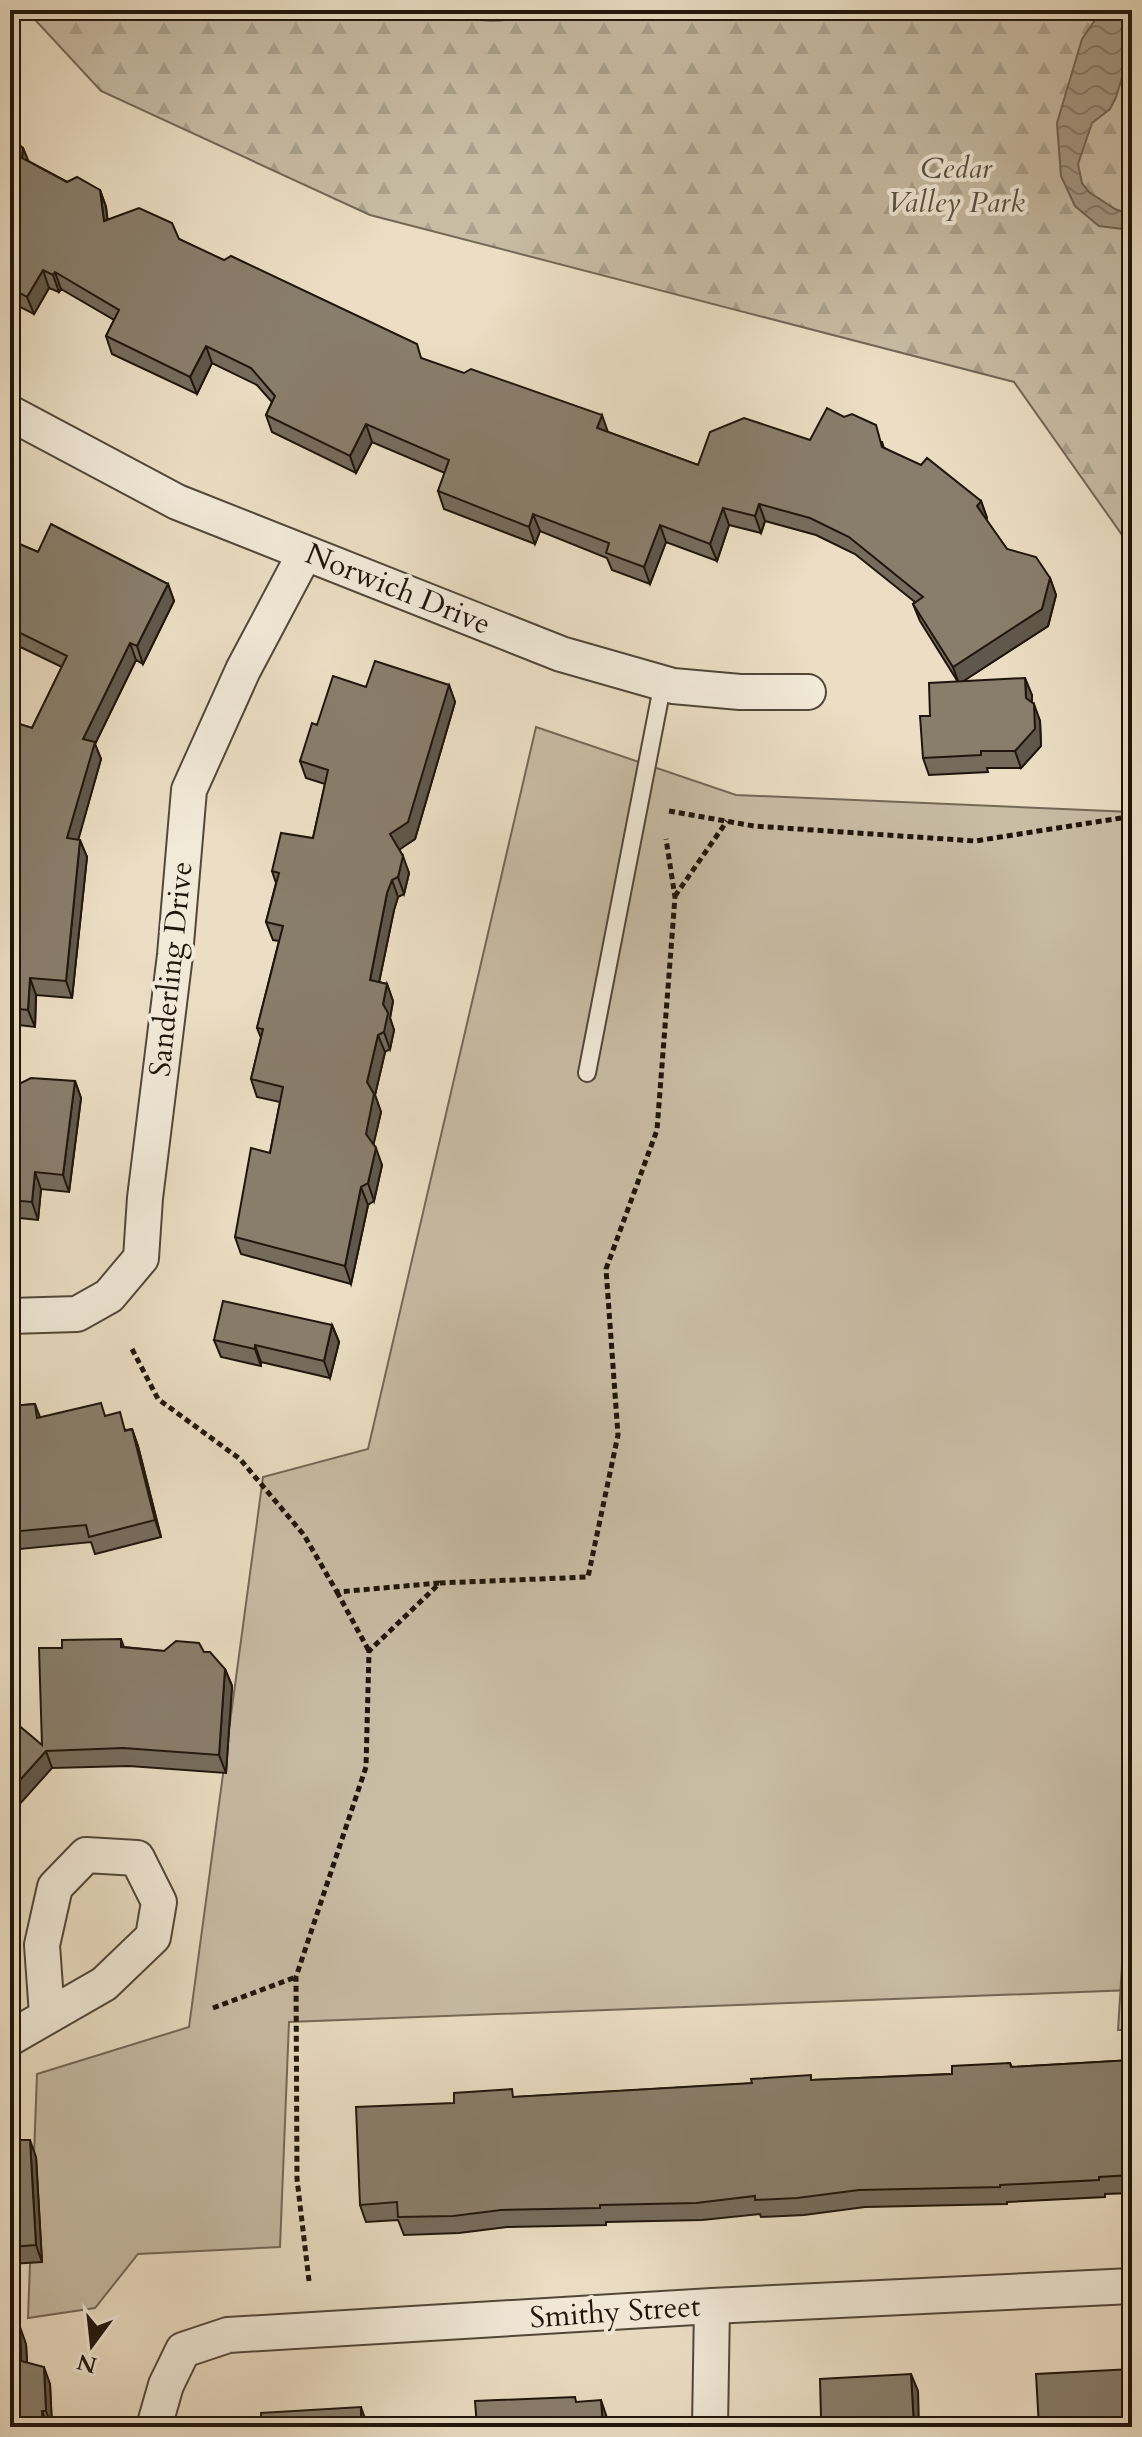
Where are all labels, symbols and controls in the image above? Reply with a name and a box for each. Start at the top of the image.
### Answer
park label: Cedar Valley Park [887,148,1025,223]
street label: Norwich Drive [299,533,497,645]
street label: Sanderling Drive [139,859,203,1079]
street label: Smithy Street [528,2286,702,2338]
north arrow [52,2305,132,2385]
text: N [74,2346,100,2380]

